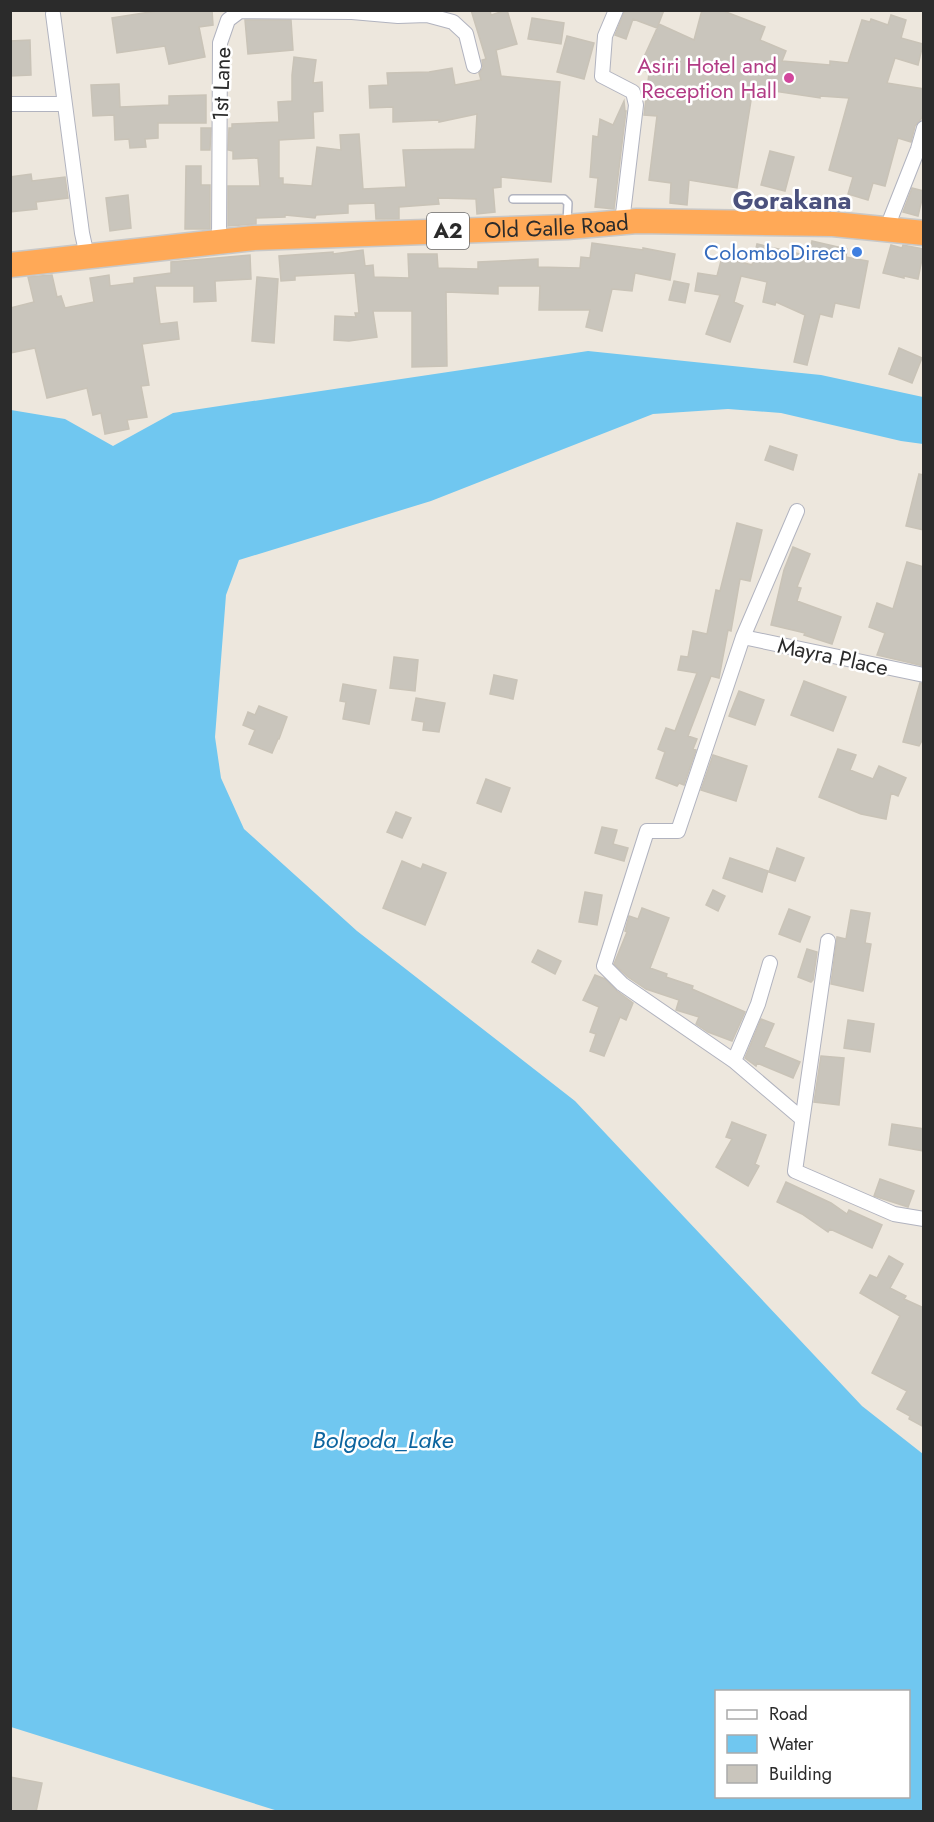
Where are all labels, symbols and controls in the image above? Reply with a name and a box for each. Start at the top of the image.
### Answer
street label: 1st Lane [204,46,238,122]
place label: Asiri Hotel and Reception Hall [637,49,777,106]
marker: Asiri Hotel and Reception Hall [782,71,796,85]
district label: Gorakana [732,181,852,219]
street label: Old Galle Road [483,206,630,246]
road number: A2 [427,213,469,249]
place label: ColomboDirect [704,236,846,268]
marker: ColomboDirect [850,245,864,259]
street label: Mayra Place [775,629,891,683]
water label: Bolgoda_Lake [313,1422,453,1457]
legend [715,1690,910,1798]
text: Road [769,1701,808,1727]
text: Water [769,1731,814,1757]
text: Building [769,1761,832,1787]

